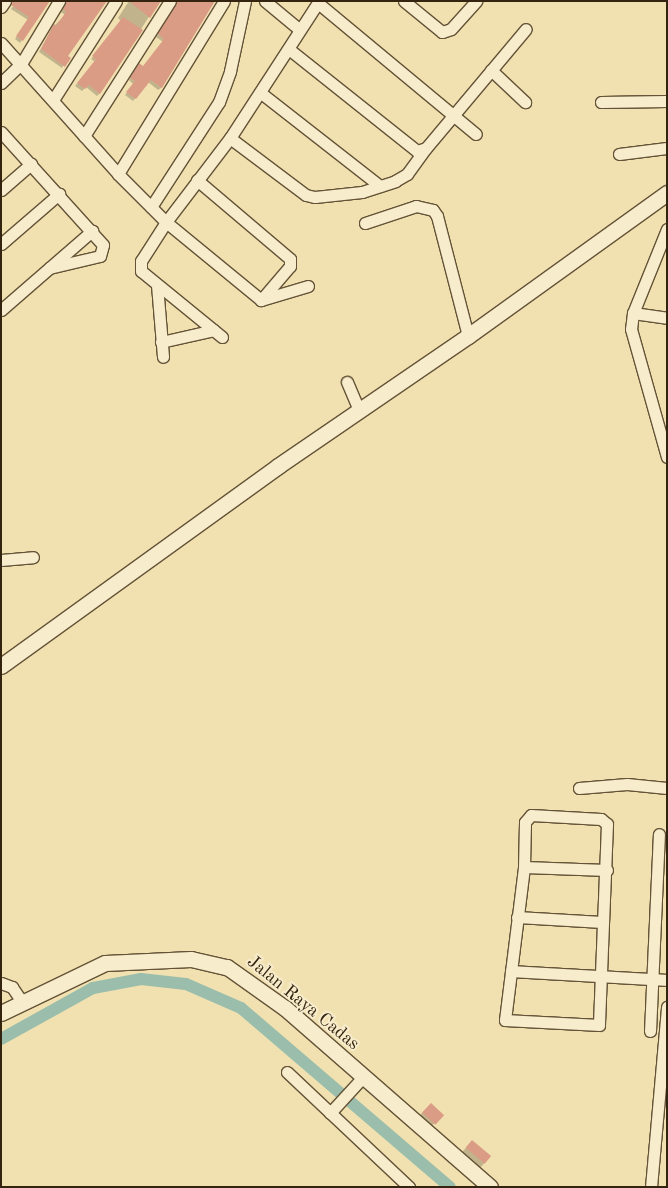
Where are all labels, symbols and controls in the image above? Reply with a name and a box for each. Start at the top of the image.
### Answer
street label: Jalan Raya Cadas [242,951,364,1055]

